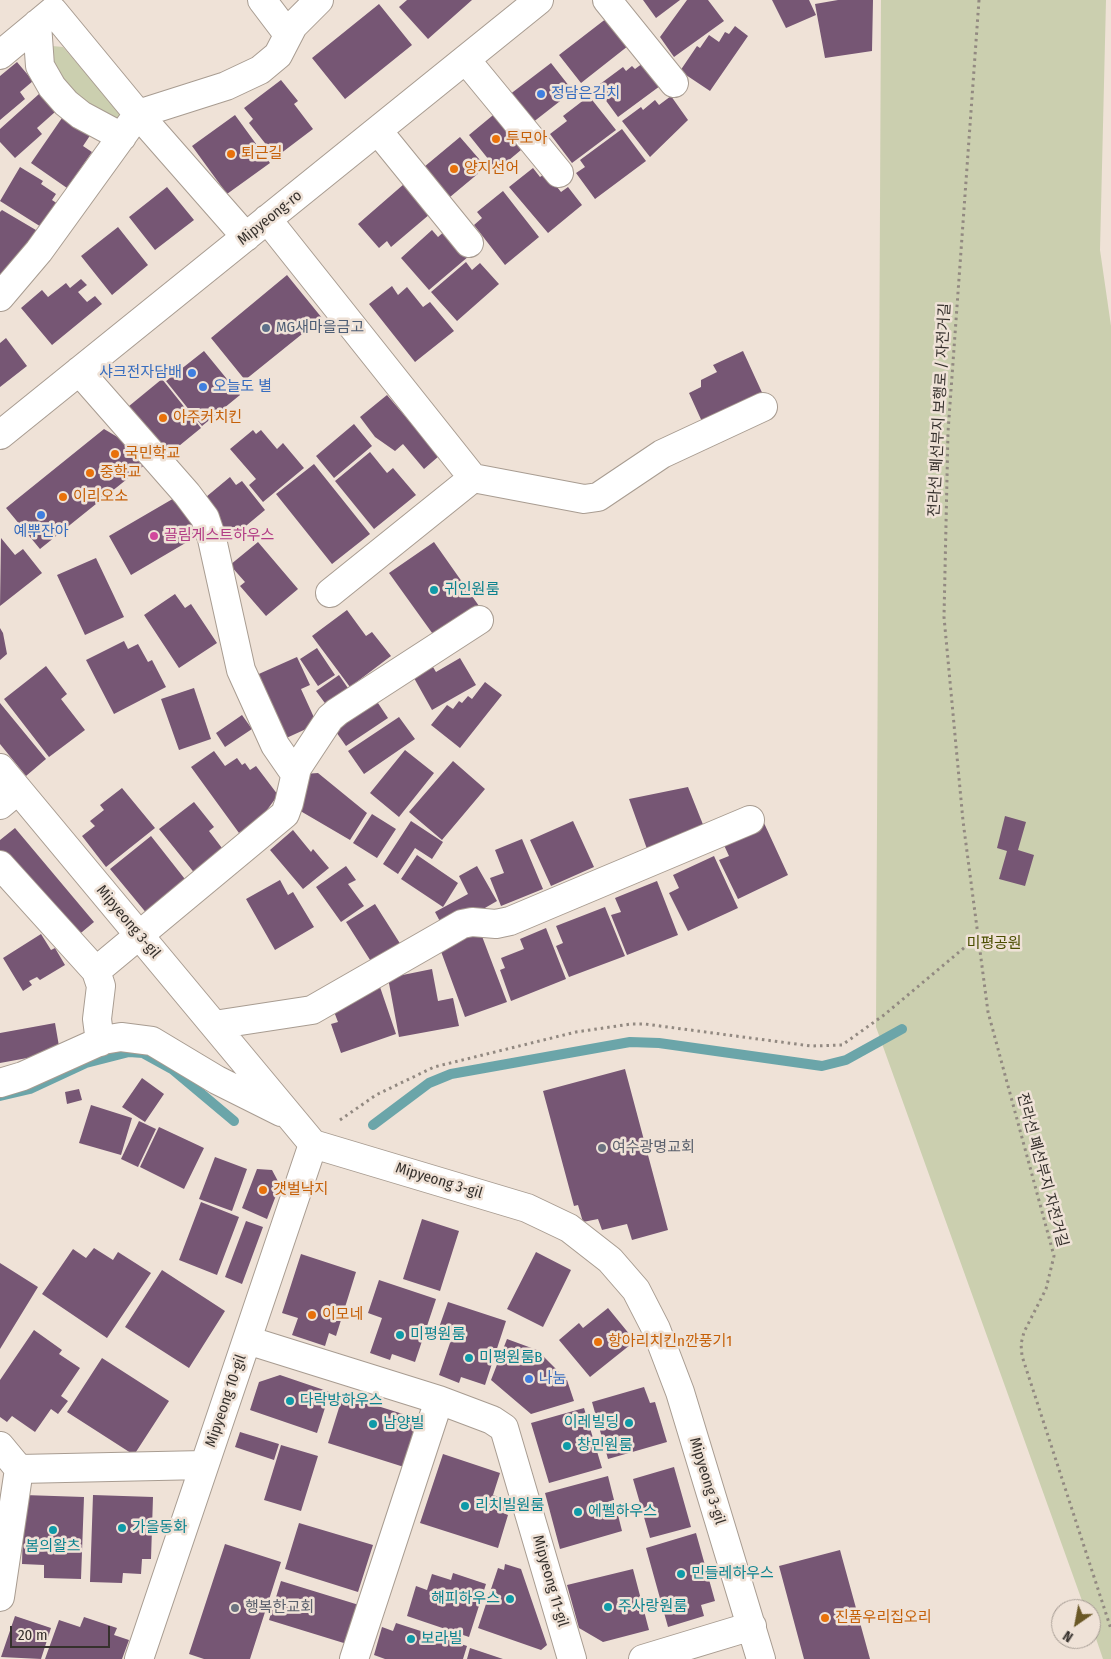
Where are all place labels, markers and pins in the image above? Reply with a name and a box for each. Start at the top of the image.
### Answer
place label: 정담은김치 [551,85,620,103]
marker: 정담은김치 [535,88,547,100]
place label: 투모아 [506,130,547,148]
marker: 투모아 [490,133,502,145]
place label: 퇴근길 [241,145,282,163]
marker: 퇴근길 [225,148,237,160]
place label: 양지선어 [464,160,519,178]
marker: 양지선어 [448,163,460,175]
place label: MG새마을금고 [276,319,364,337]
marker: MG새마을금고 [260,322,272,334]
place label: 샤크전자담배 [99,364,182,382]
marker: 샤크전자담배 [186,367,198,379]
place label: 오늘도 별 [213,378,272,396]
marker: 오늘도 별 [197,381,209,393]
place label: 아주커치킨 [173,409,242,427]
marker: 아주커치킨 [157,412,169,424]
place label: 국민학교 [125,445,180,463]
marker: 국민학교 [109,448,121,460]
place label: 중학교 [100,464,141,482]
marker: 중학교 [84,467,96,479]
place label: 이리오소 [73,488,128,506]
marker: 이리오소 [57,491,69,503]
marker: 예뿌잔아 [35,509,47,521]
place label: 예뿌잔아 [13,523,69,541]
place label: 끌림게스트하우스 [164,527,274,545]
marker: 끌림게스트하우스 [148,530,160,542]
place label: 귀인원룸 [444,581,499,599]
marker: 귀인원룸 [428,584,440,596]
place label: 여수광명교회 [612,1139,695,1157]
marker: 여수광명교회 [596,1142,608,1154]
place label: 갯벌낙지 [273,1181,328,1199]
marker: 갯벌낙지 [257,1184,269,1196]
place label: 이모네 [322,1306,363,1324]
marker: 이모네 [306,1309,318,1321]
place label: 미평원룸 [410,1326,465,1344]
marker: 미평원룸 [394,1329,406,1341]
place label: 항아리치킨n깐풍기1 [608,1333,732,1351]
marker: 항아리치킨n깐풍기1 [592,1336,604,1348]
place label: 미평원룸B [479,1349,542,1367]
marker: 미평원룸B [463,1352,475,1364]
place label: 나눔 [539,1370,567,1388]
marker: 나눔 [523,1373,535,1385]
place label: 다락방하우스 [300,1392,383,1410]
marker: 다락방하우스 [284,1395,296,1407]
place label: 이레빌딩 [564,1414,619,1432]
place label: 남양빌 [383,1415,424,1433]
marker: 이레빌딩 [623,1417,635,1429]
marker: 남양빌 [367,1418,379,1430]
place label: 창민원룸 [577,1437,632,1455]
marker: 창민원룸 [561,1440,573,1452]
place label: 리치빌원룸 [475,1497,544,1515]
marker: 리치빌원룸 [459,1500,471,1512]
place label: 에펠하우스 [588,1503,657,1521]
marker: 에펠하우스 [572,1506,584,1518]
place label: 가을동화 [132,1519,187,1537]
marker: 가을동화 [116,1522,128,1534]
marker: 봄의왈츠 [47,1524,59,1536]
place label: 봄의왈츠 [25,1538,81,1556]
place label: 민들레하우스 [691,1565,774,1583]
marker: 민들레하우스 [675,1568,687,1580]
place label: 해피하우스 [431,1590,500,1608]
marker: 해피하우스 [504,1593,516,1605]
place label: 주사랑원룸 [618,1598,687,1616]
place label: 행복한교회 [245,1599,314,1617]
marker: 주사랑원룸 [602,1601,614,1613]
marker: 행복한교회 [229,1602,241,1614]
place label: 진품우리집오리 [835,1609,932,1627]
marker: 진품우리집오리 [819,1612,831,1624]
place label: 보라빌 [421,1630,462,1648]
marker: 보라빌 [405,1633,417,1645]

